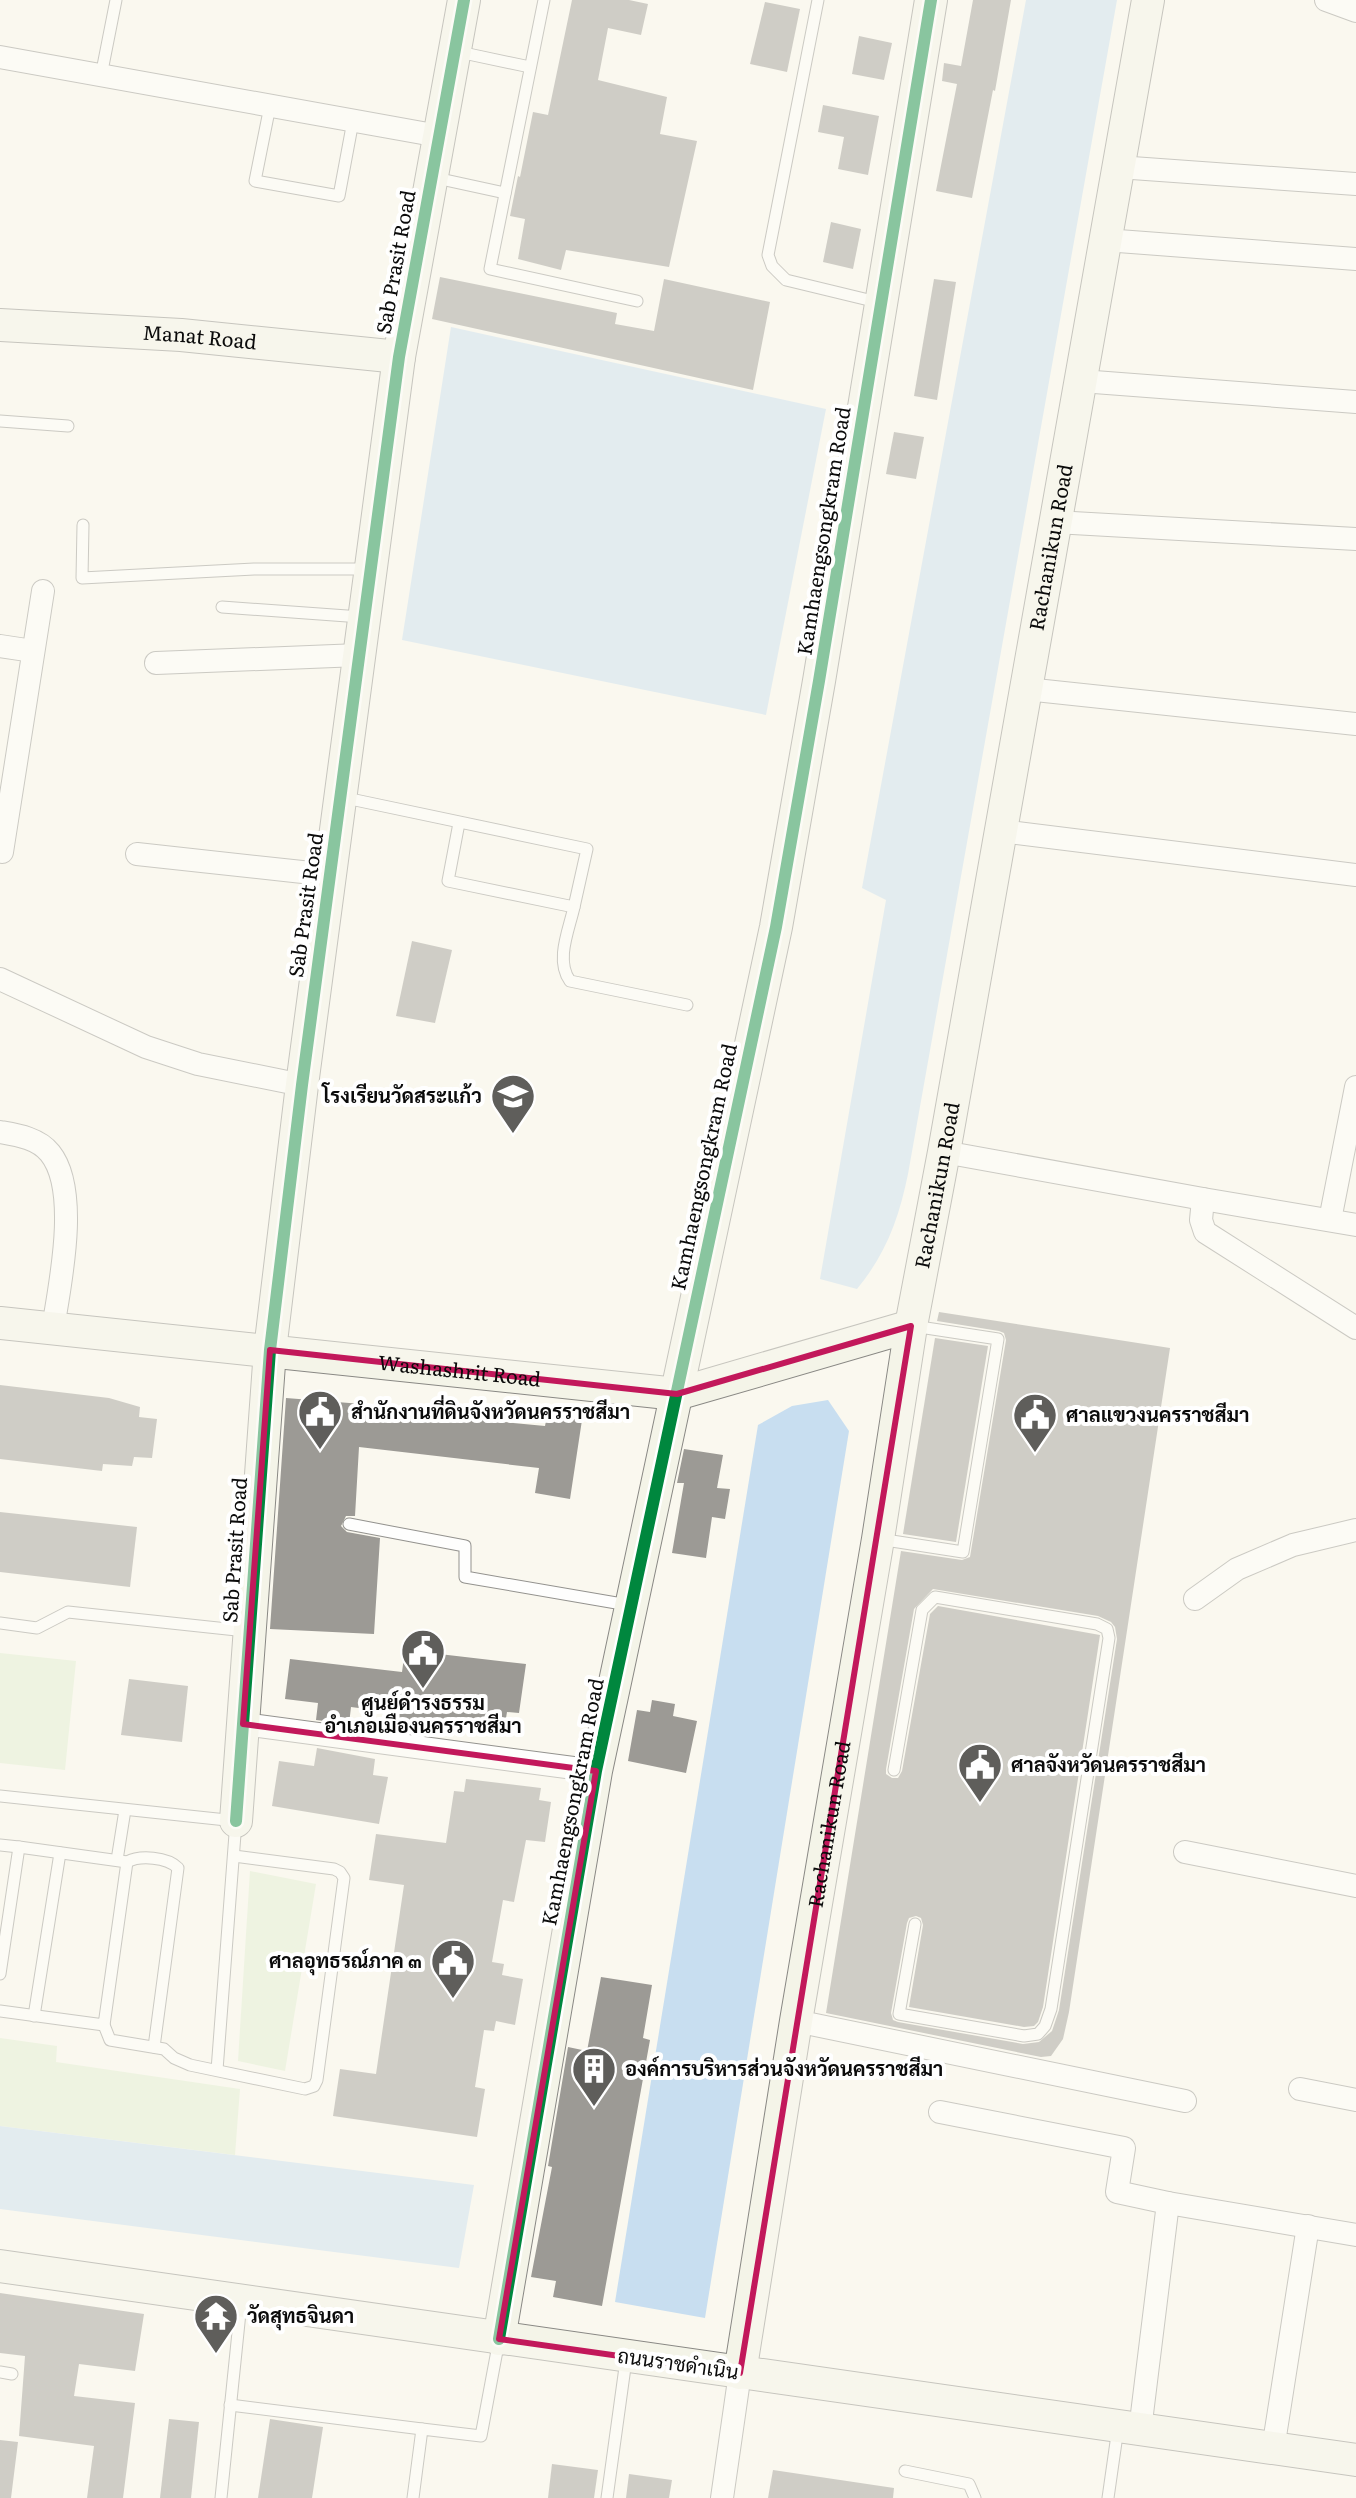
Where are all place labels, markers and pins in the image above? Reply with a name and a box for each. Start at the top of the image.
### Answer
school or university icon: โรงเรียนวัดสระแก้ว [489,1072,537,1135]
place label: โรงเรียนวัดสระแก้ว [321,1079,482,1109]
public building icon: สำนักงานที่ดินจังหวัดนครราชสีมา [296,1388,344,1451]
public building icon: ศาลแขวงนครราชสีมา [1011,1391,1059,1454]
place label: สำนักงานที่ดินจังหวัดนครราชสีมา [351,1395,630,1425]
place label: ศาลแขวงนครราชสีมา [1066,1398,1249,1428]
public building icon: ศูนย์ดำรงธรรม อำเภอเมืองนครราชสีมา [399,1627,447,1690]
place label: ศูนย์ดำรงธรรม อำเภอเมืองนครราชสีมา [324,1686,522,1739]
public building icon: ศาลจังหวัดนครราชสีมา [956,1741,1004,1804]
place label: ศาลจังหวัดนครราชสีมา [1011,1748,1206,1778]
public building icon: ศาลอุทธรณ์ภาค ๓ [429,1937,477,2000]
place label: ศาลอุทธรณ์ภาค ๓ [269,1944,422,1976]
building icon: องค์การบริหารส่วนจังหวัดนครราชสีมา [570,2045,618,2108]
place label: องค์การบริหารส่วนจังหวัดนครราชสีมา [625,2052,943,2082]
temple icon: วัดสุทธจินดา [192,2292,240,2355]
place label: วัดสุทธจินดา [247,2299,354,2331]

